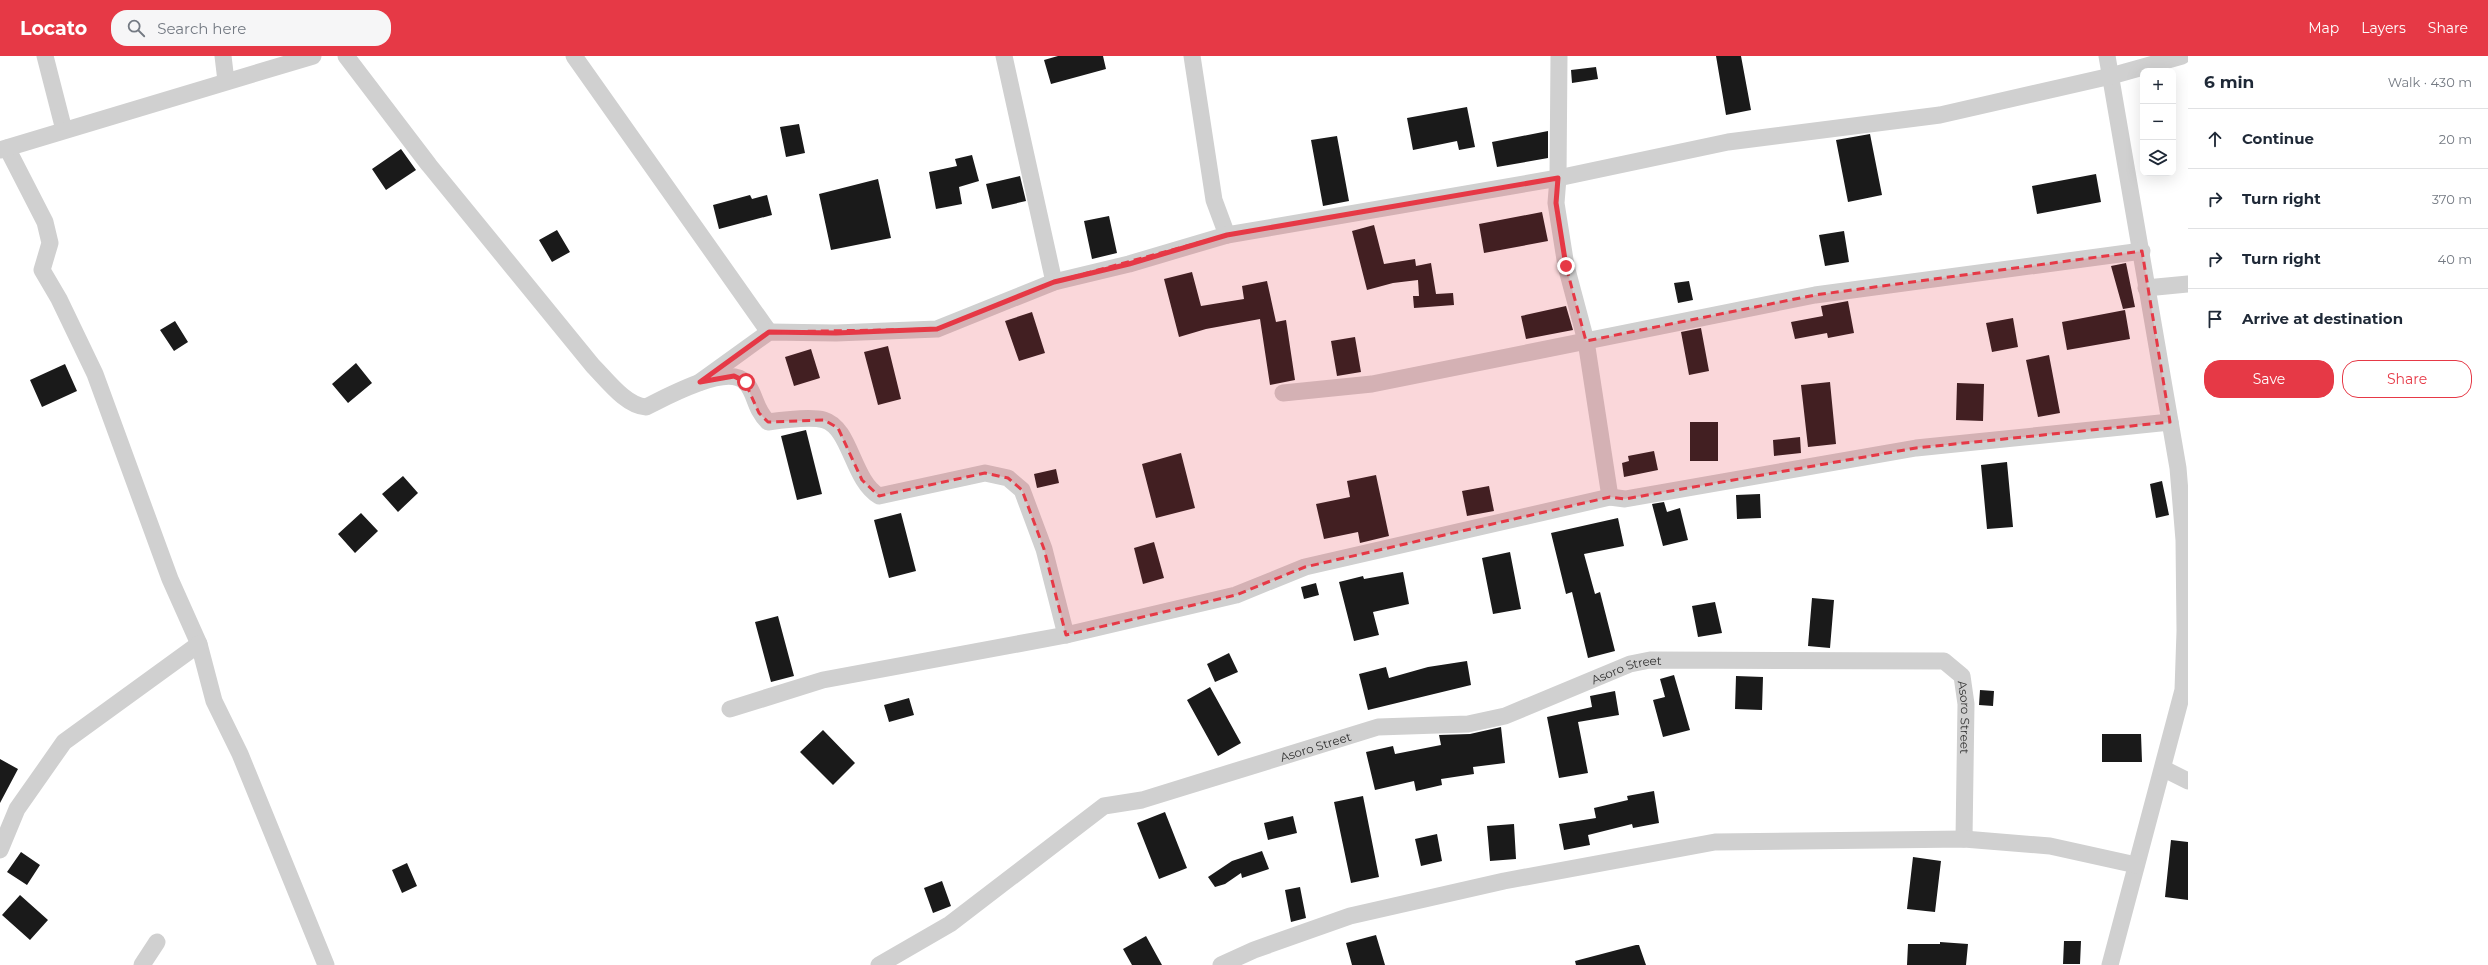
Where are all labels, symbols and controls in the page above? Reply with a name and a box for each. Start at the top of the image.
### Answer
search box [111,10,391,46]
text: Locato [20,17,87,40]
icon: search [125,17,147,39]
text: Search here [157,19,246,38]
text: Map [2308,19,2339,37]
text: Layers [2361,19,2406,37]
text: Share [2428,19,2468,37]
map controls [2140,68,2176,176]
button: + [2140,68,2176,104]
text: 6 min [2204,72,2254,92]
text: Walk · 430 m [2388,74,2472,90]
button: − [2140,104,2176,140]
icon: ahead [2204,128,2226,150]
text: Continue [2242,129,2314,148]
text: 20 m [2439,131,2472,147]
button: layers [2140,140,2176,176]
icon: right [2204,188,2226,210]
text: Turn right [2242,189,2321,208]
text: 370 m [2432,191,2472,207]
icon: right [2204,248,2226,270]
text: Turn right [2242,249,2321,268]
text: 40 m [2438,251,2472,267]
route end [1557,257,1575,275]
icon: arrive [2204,308,2226,330]
text: Arrive at destination [2242,309,2403,328]
button: Save [2204,360,2334,398]
button: Share [2342,360,2472,398]
route start [737,373,755,391]
street label: Asoro Street [1589,652,1662,687]
street label: Asoro Street [1955,679,1974,754]
street label: Asoro Street [1278,728,1353,764]

